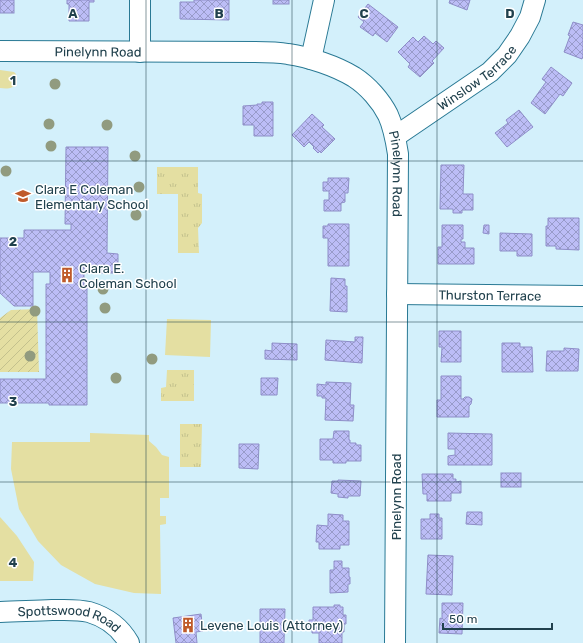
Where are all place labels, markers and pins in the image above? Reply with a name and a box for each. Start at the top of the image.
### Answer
place label: Clara E Coleman Elementary School [35,182,148,212]
school or university icon: Clara E Coleman Elementary School [14,187,32,205]
place label: Clara E. Coleman School [79,261,177,291]
building icon: Clara E. Coleman School [58,266,76,284]
building icon: Levene Louis (Attorney) [179,616,197,634]
place label: Levene Louis (Attorney) [200,618,343,633]

